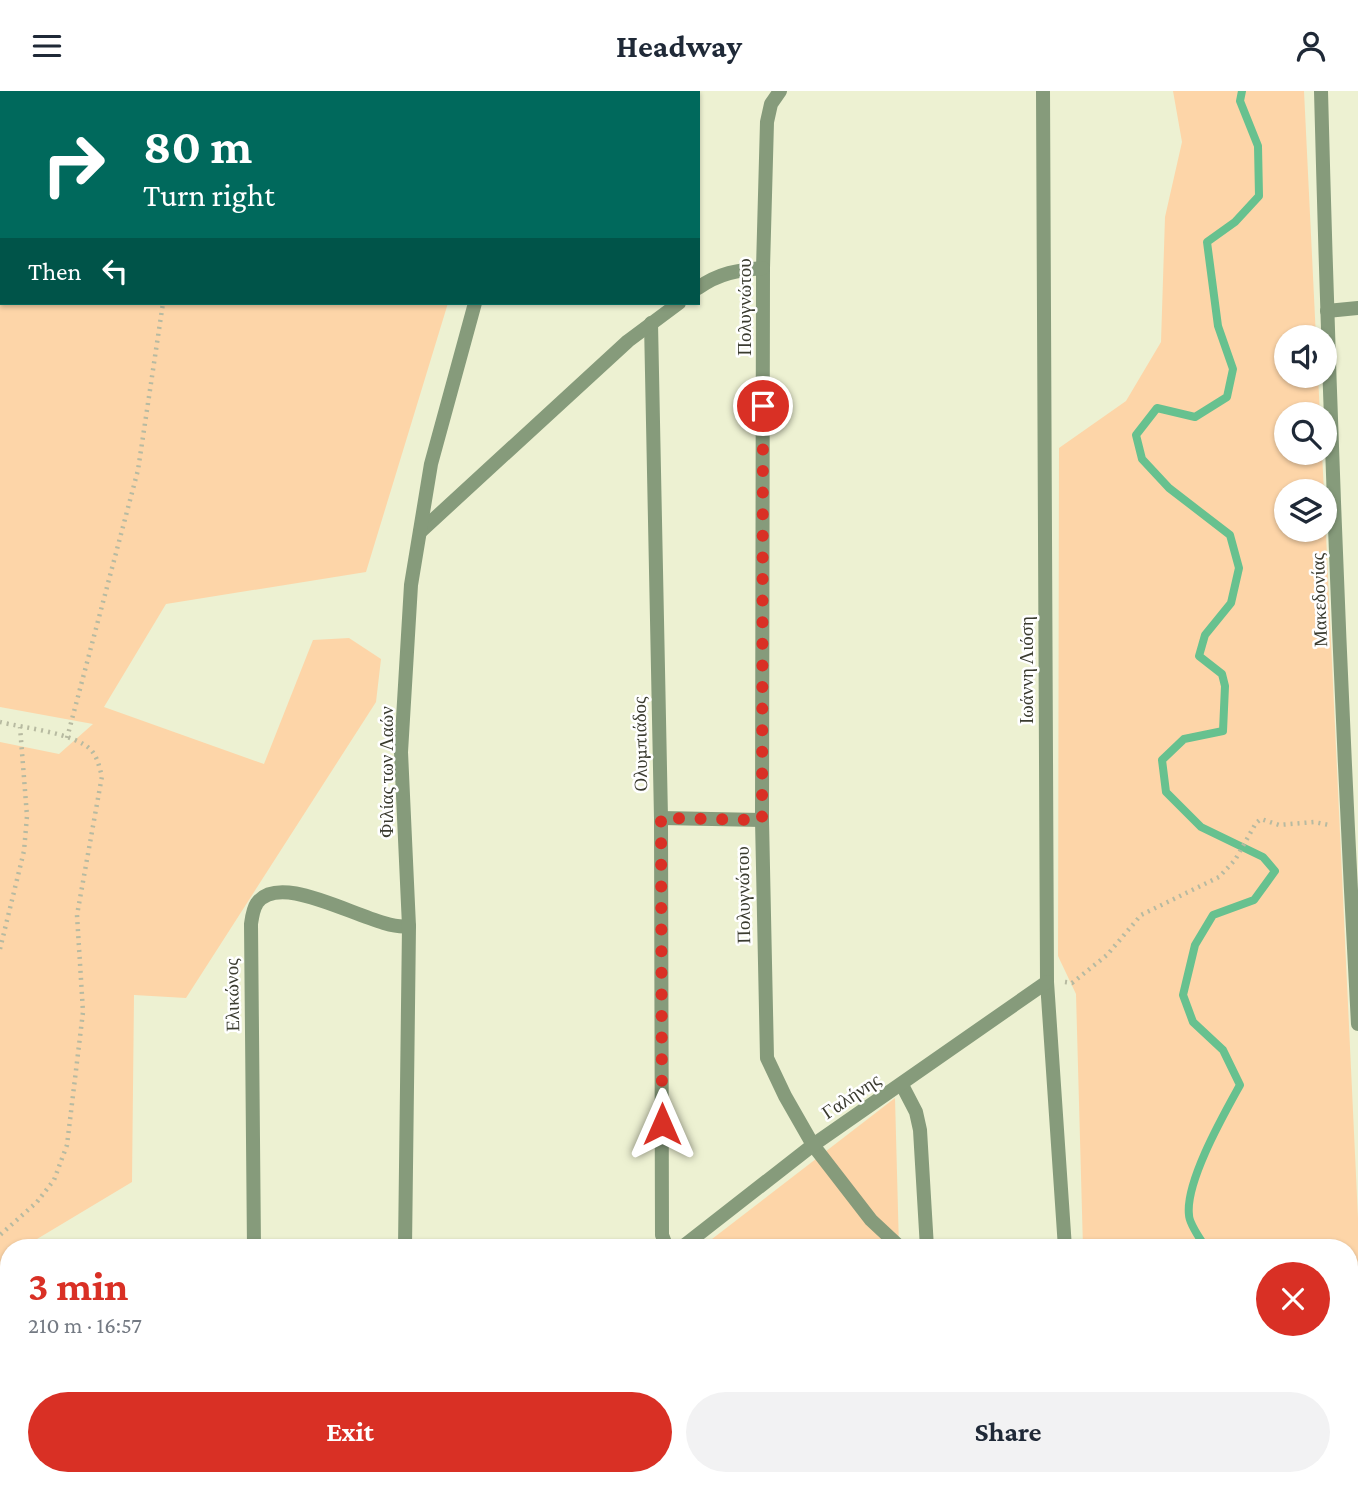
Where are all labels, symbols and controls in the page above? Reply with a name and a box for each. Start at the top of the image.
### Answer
icon: menu [28,27,66,65]
icon: person [1292,27,1330,65]
text: Headway [616,28,742,64]
icon: right [28,119,119,210]
text: 80 m [143,119,252,174]
text: Turn right [143,177,275,213]
icon: left [96,252,134,290]
text: Then [28,257,82,286]
street label: Πολυγνώτου [734,258,755,356]
map controls [1274,325,1337,542]
button: sound [1274,325,1337,388]
pin [733,376,793,436]
icon: arrive [744,387,782,425]
button: search [1274,402,1337,465]
button: layers [1274,479,1337,542]
street label: Μακεδονίας [1307,552,1331,647]
street label: Ιωάννη Λιόση [1016,616,1037,724]
street label: Ολυμπιάδος [629,696,651,792]
street label: Φιλίας των Λαών [376,706,397,838]
street label: Πολυγνώτου [732,846,754,944]
street label: Ελικώνος [221,958,243,1032]
street label: Γαλήνης [818,1069,885,1123]
position arrow [625,1087,699,1161]
text: 3 min [28,1262,128,1309]
button: close [1256,1262,1330,1336]
text: 210 m · 16:57 [28,1312,142,1338]
button: Exit [28,1392,672,1472]
button: Share [686,1392,1330,1472]

